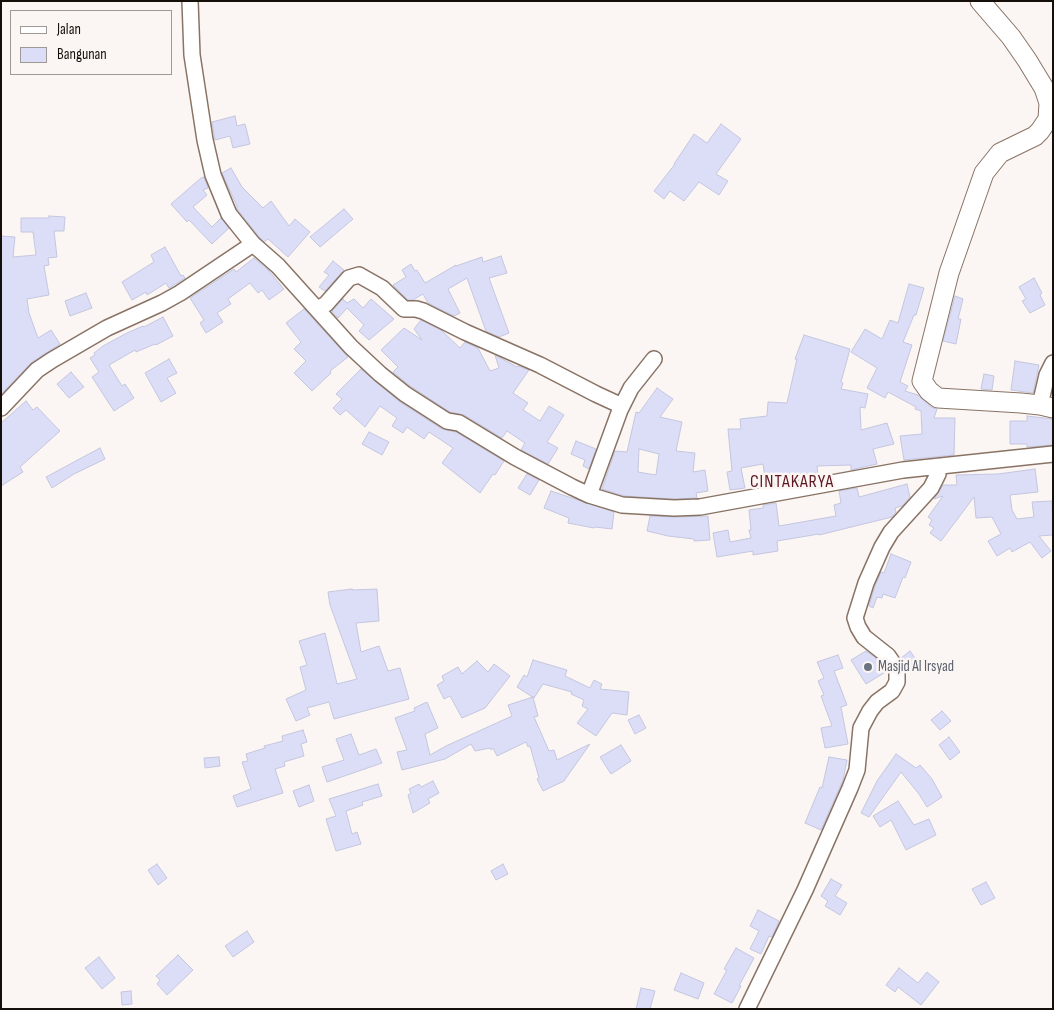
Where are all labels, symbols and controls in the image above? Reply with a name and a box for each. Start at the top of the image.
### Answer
legend [10,10,172,75]
text: Jalan [57,20,81,39]
text: Bangunan [57,45,107,64]
district label: CINTAKARYA [749,471,835,493]
place label: Masjid Al Irsyad [878,658,954,676]
marker: Masjid Al Irsyad [862,661,874,673]

